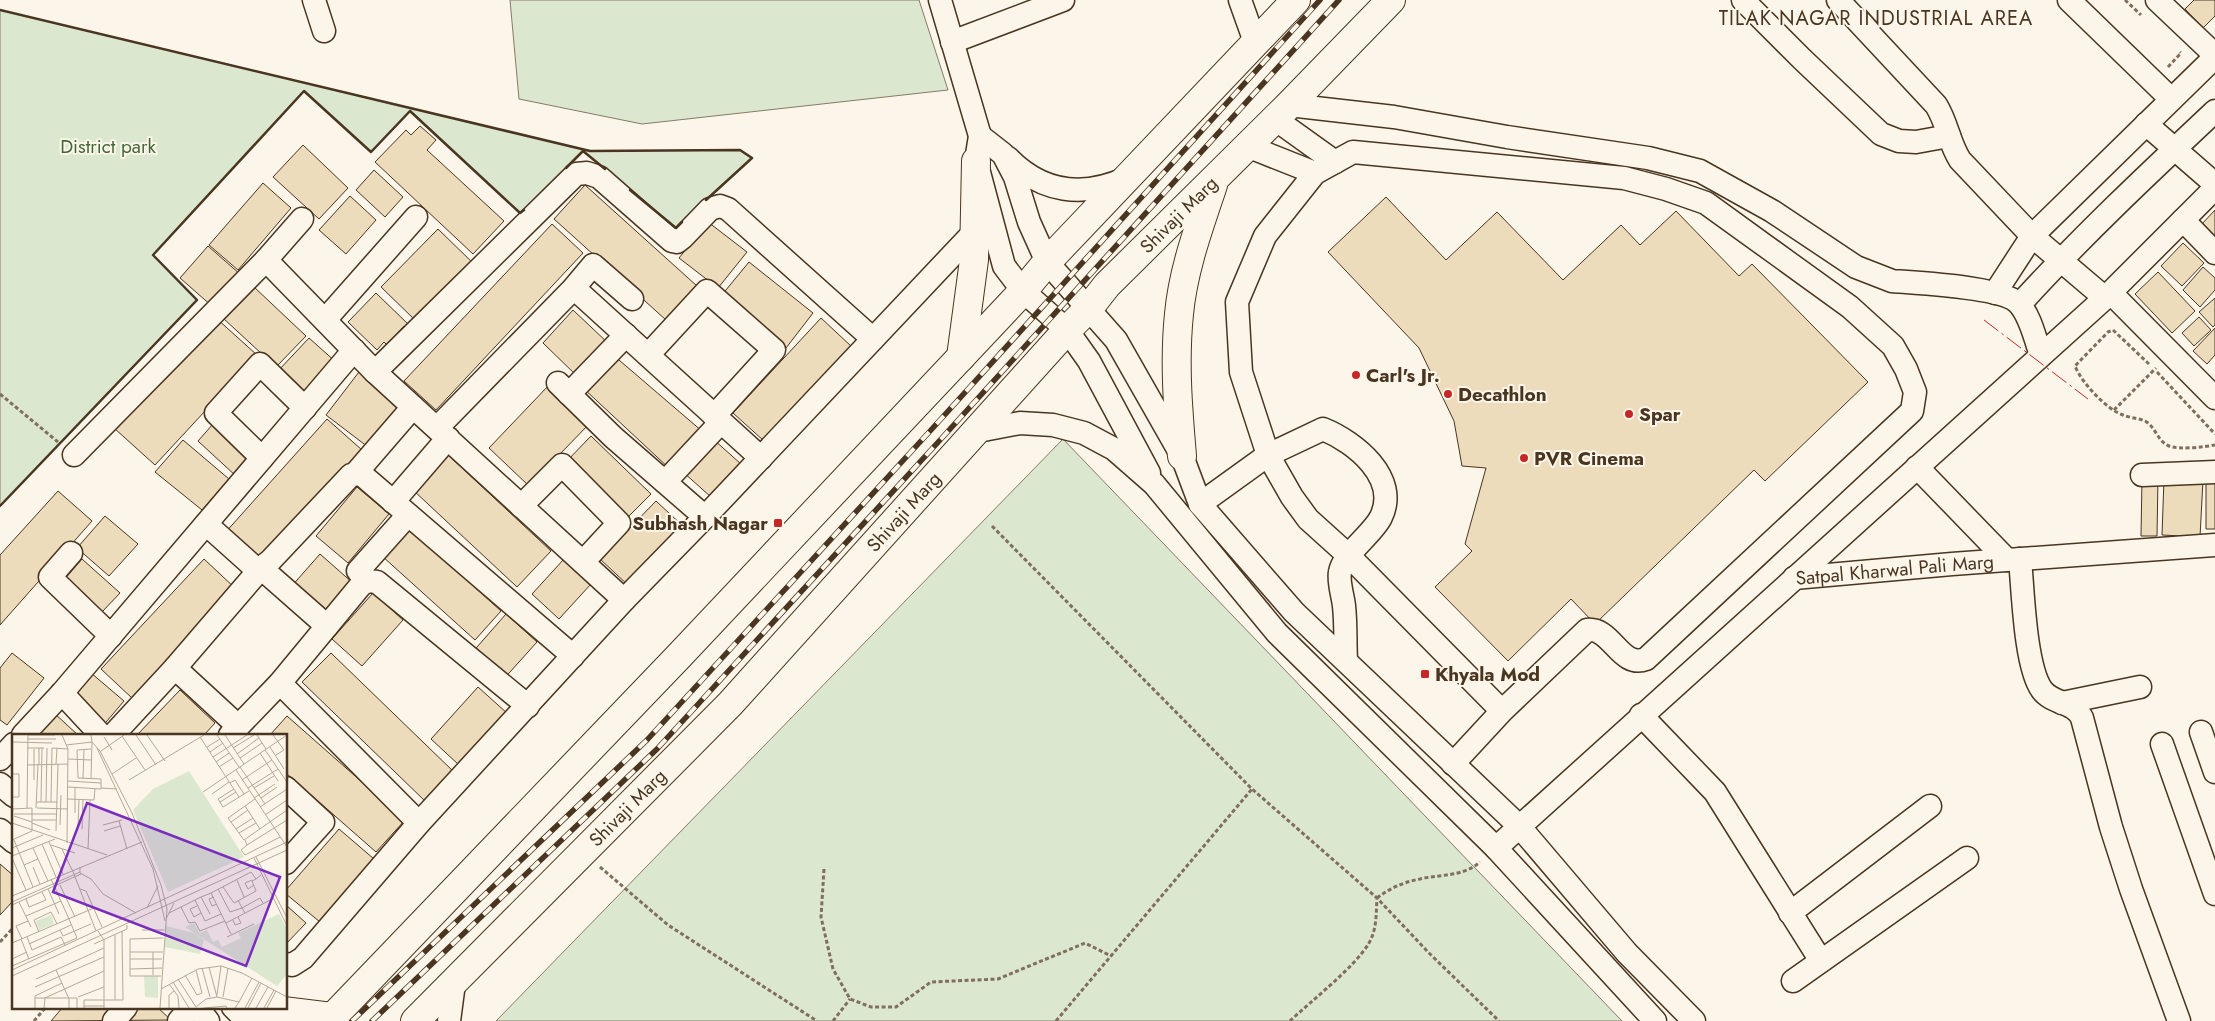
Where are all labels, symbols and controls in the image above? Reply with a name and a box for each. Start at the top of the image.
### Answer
district label: TILAK NAGAR INDUSTRIAL AREA [1719,4,2033,33]
park label: District park [60,133,156,160]
street label: Shivaji Marg [1134,170,1224,260]
place label: Carl's Jr. [1366,362,1440,389]
marker: Carl's Jr. [1350,369,1362,381]
place label: Decathlon [1458,381,1547,408]
marker: Decathlon [1442,388,1454,400]
place label: Spar [1639,401,1681,428]
marker: Spar [1623,408,1635,420]
place label: PVR Cinema [1534,445,1644,472]
marker: PVR Cinema [1518,452,1530,464]
street label: Shivaji Marg [860,466,947,558]
place label: Subhash Nagar [632,510,768,537]
marker: Subhash Nagar [772,517,784,529]
street label: Satpal Kharwal Pali Marg [1794,548,1995,592]
place label: Khyala Mod [1435,661,1540,688]
marker: Khyala Mod [1419,668,1431,680]
inset map [12,734,288,1008]
street label: Shivaji Marg [583,763,672,853]

